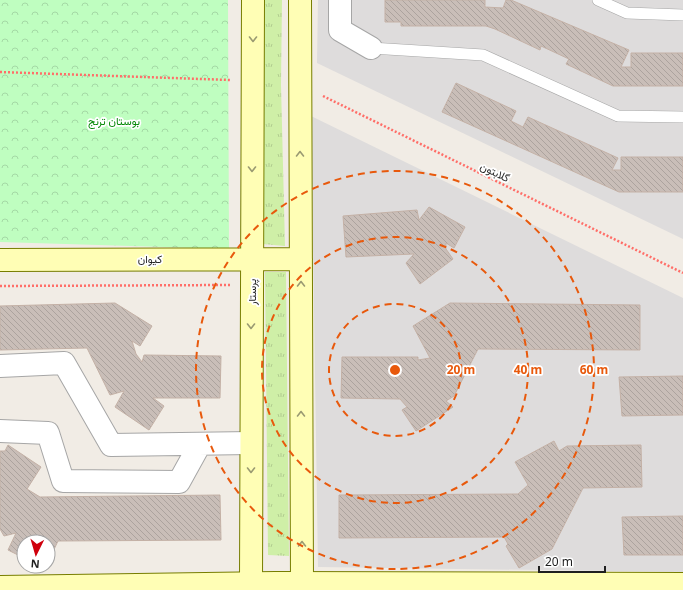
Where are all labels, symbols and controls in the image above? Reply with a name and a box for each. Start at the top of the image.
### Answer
one-way arrow [249,36,257,42]
park label: بوستان ترنج [88,113,140,129]
one-way arrow [296,151,304,157]
street label: گلابتون [478,158,513,185]
one-way arrow [248,166,256,172]
street label: کیوان [138,251,162,266]
street label: پرستار [244,278,260,306]
one-way arrow [297,281,305,287]
one-way arrow [247,323,256,329]
text: 20 m [447,361,475,378]
text: 40 m [514,361,542,378]
text: 60 m [580,361,608,378]
centre of rings [388,363,402,377]
one-way arrow [297,411,305,417]
one-way arrow [247,467,255,473]
north arrow [16,534,56,574]
one-way arrow [298,541,306,547]
scale bar [539,548,605,574]
text: 20 m [545,553,573,570]
text: N [30,557,40,572]

